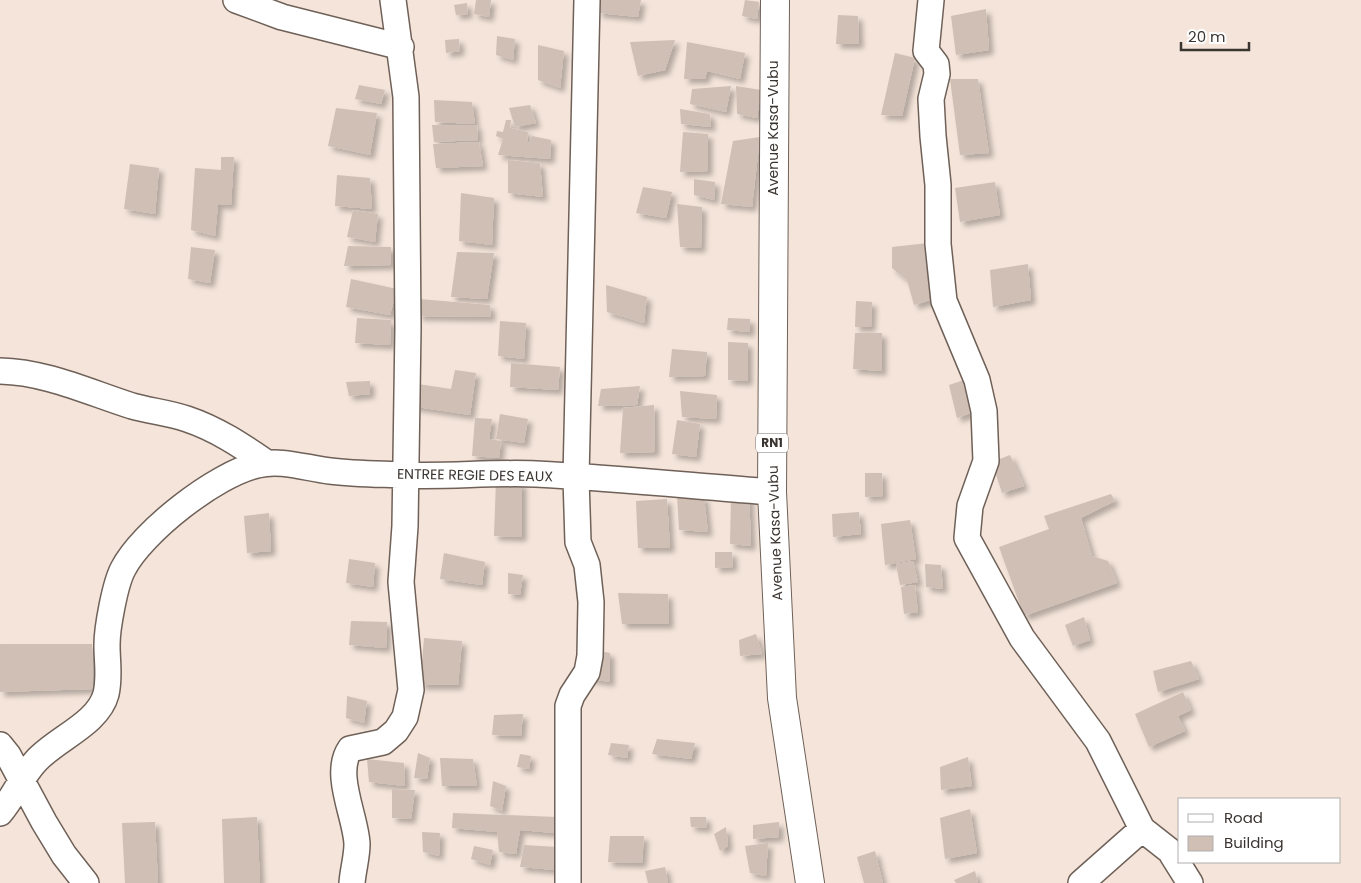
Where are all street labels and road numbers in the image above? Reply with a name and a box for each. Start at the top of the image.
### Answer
street label: Avenue Kasa-Vubu [763,60,783,196]
road number: RN1 [756,433,788,452]
street label: ENTREE REGIE DES EAUX [397,464,553,486]
street label: Avenue Kasa-Vubu [763,465,787,601]

